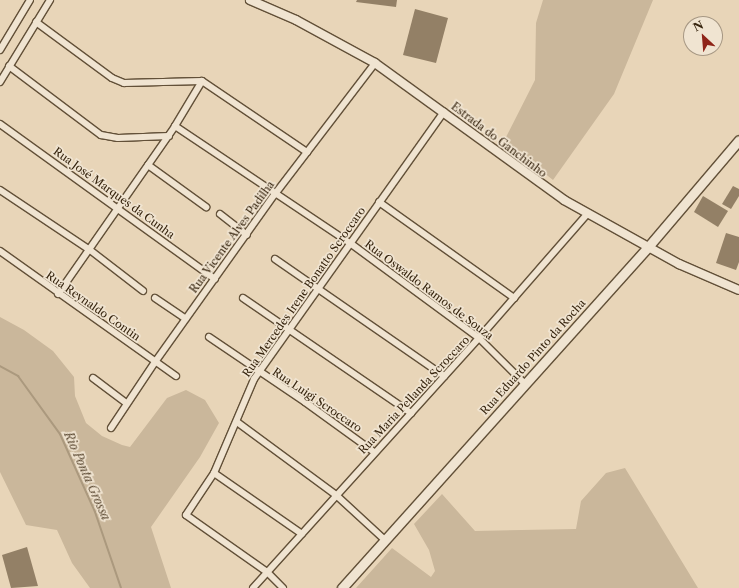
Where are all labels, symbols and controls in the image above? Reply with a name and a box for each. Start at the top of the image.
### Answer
north arrow [683,16,723,56]
text: N [691,18,706,35]
street label: Estrada do Ganchinho [449,100,549,180]
street label: Rua José Marques da Cunha [51,145,177,241]
street label: Rua Vicente Alves Padilha [187,178,277,296]
street label: Rua Mercedes Irene Bonatto Scroccaro [240,204,368,380]
street label: Rua Oswaldo Ramos de Souza [362,237,496,343]
street label: Rua Reynaldo Contin [43,268,143,344]
street label: Rua Eduardo Pinto da Rocha [478,296,588,418]
street label: Rua Maria Pellanda Scroccaro [356,333,472,457]
street label: Rua Luigi Scroccaro [270,365,364,435]
water label: Rio Ponta Grossa [61,429,113,523]

